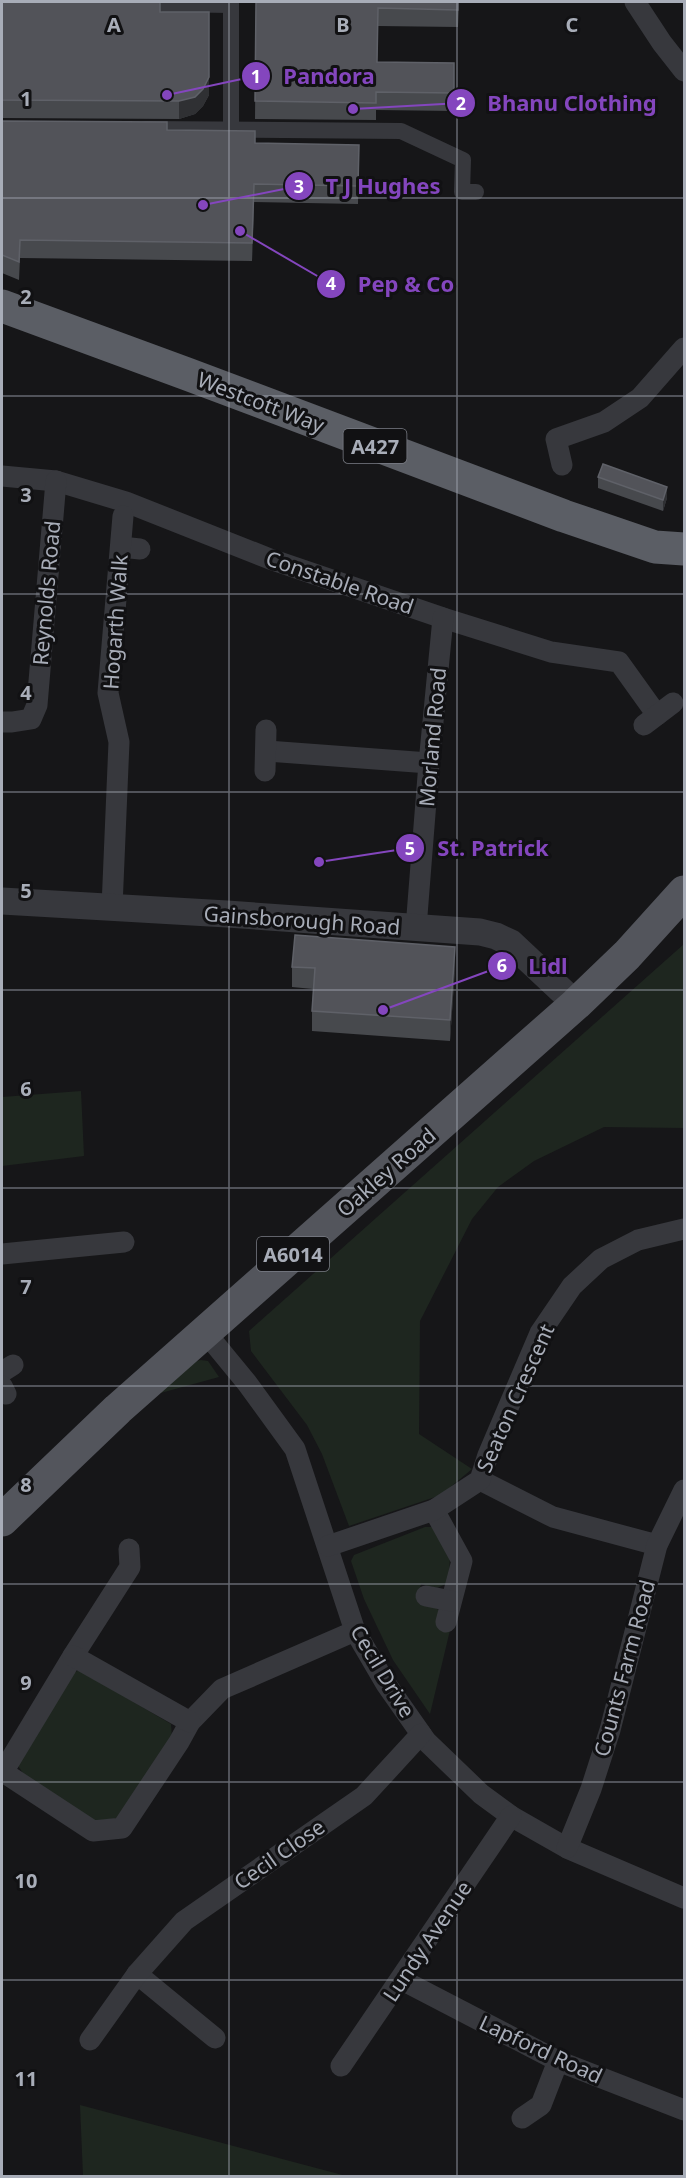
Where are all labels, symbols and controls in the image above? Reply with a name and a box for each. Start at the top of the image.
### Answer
text: A [107,11,121,38]
text: B [336,11,350,38]
text: C [566,11,579,38]
callout: Pandora [241,56,387,96]
text: Pandora [283,60,375,90]
text: 1 [251,64,261,88]
callout: Bhanu Clothing [446,83,669,123]
text: 1 [20,85,32,112]
text: Bhanu Clothing [487,87,657,117]
text: 2 [456,91,466,115]
callout: T J Hughes [284,166,453,206]
text: T J Hughes [326,170,440,200]
text: 3 [294,174,304,198]
callout: Pep & Co [316,264,466,304]
text: Pep & Co [358,268,454,298]
text: 4 [326,271,336,295]
text: 2 [20,283,32,310]
street label: Westcott Way [194,365,329,439]
road number: A427 [344,429,406,463]
text: 3 [20,481,32,508]
street label: Reynolds Road [26,519,66,667]
street label: Constable Road [262,544,418,620]
street label: Hogarth Walk [96,553,134,690]
street label: Morland Road [412,666,452,808]
text: 4 [20,679,32,706]
callout: St. Patrick [395,828,560,868]
text: St. Patrick [437,832,549,862]
text: 5 [405,836,415,860]
text: 5 [20,877,32,904]
street label: Gainsborough Road [203,899,401,941]
callout: Lidl [487,946,580,986]
text: Lidl [528,950,568,980]
text: 6 [497,953,507,977]
text: 6 [20,1075,32,1102]
street label: Oakley Road [330,1121,442,1223]
road number: A6014 [257,1237,329,1271]
text: 7 [20,1273,32,1300]
street label: Seaton Crescent [470,1319,560,1477]
text: 8 [20,1471,32,1498]
street label: Counts Farm Road [587,1576,661,1760]
street label: Cecil Drive [344,1619,422,1723]
text: 9 [20,1669,32,1696]
street label: Cecil Close [228,1812,330,1896]
text: 10 [15,1867,37,1894]
street label: Lundy Avenue [376,1875,478,2007]
street label: Lapford Road [475,2008,607,2090]
text: 11 [15,2065,37,2092]

